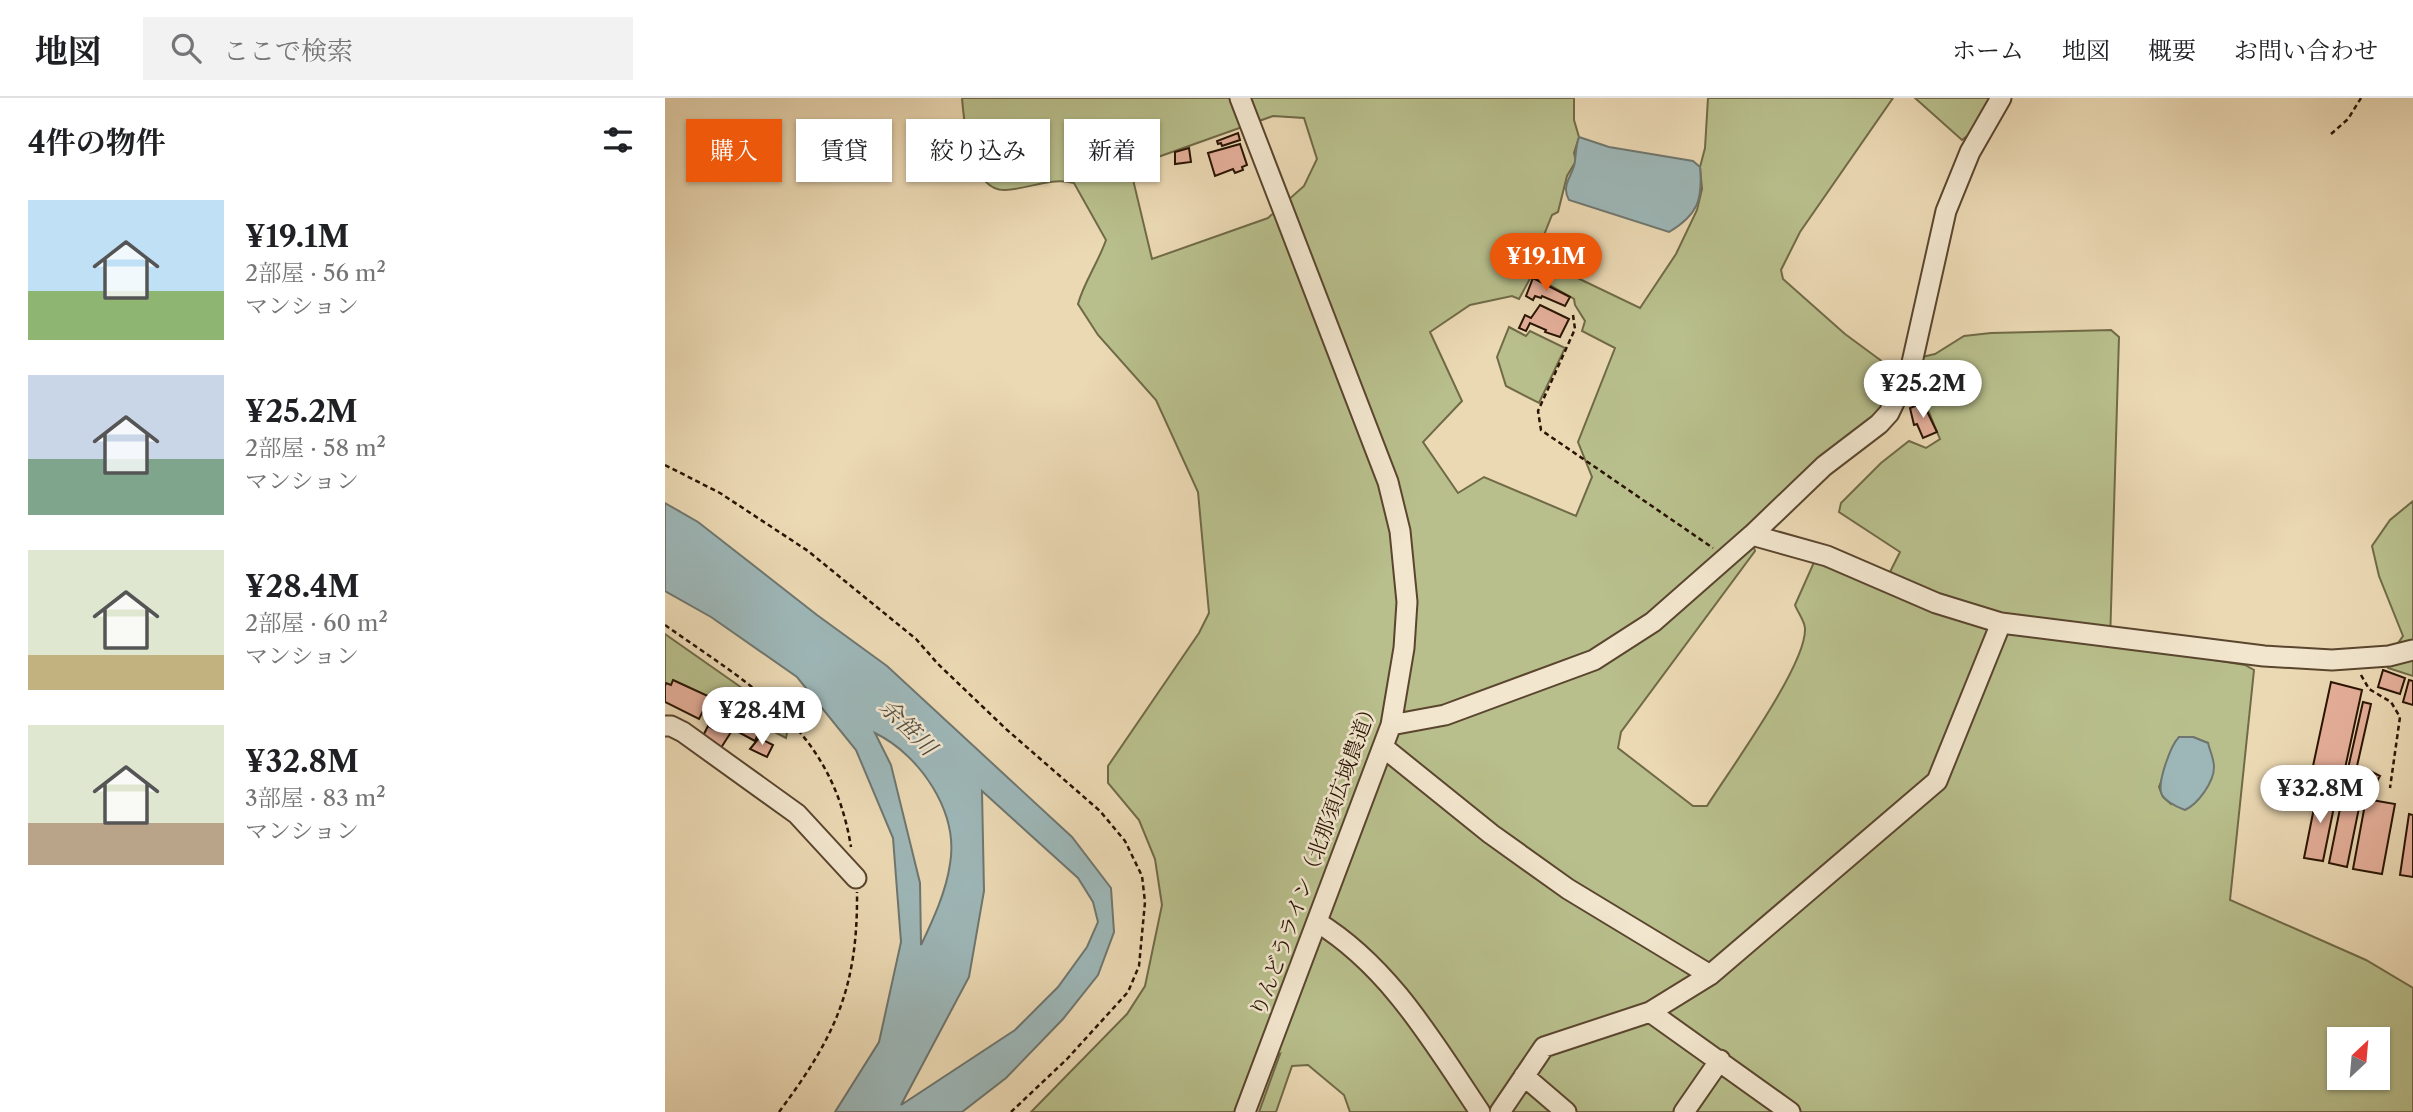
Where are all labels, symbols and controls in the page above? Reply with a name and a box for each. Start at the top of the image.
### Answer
search box [143,17,633,80]
icon: search [167,29,205,67]
text: 地図 [35,31,101,72]
text: ここで検索 [223,35,353,67]
text: ホーム [1952,36,2024,65]
text: 地図 [2062,36,2110,65]
text: 概要 [2148,36,2196,65]
text: お問い合わせ [2234,36,2378,65]
chip: 購入 [686,119,782,182]
chip: 賃貸 [796,119,892,182]
chip: 絞り込み [906,119,1050,182]
chip: 新着 [1064,119,1160,182]
icon: filters [599,121,637,159]
text: 4件の物件 [28,124,166,161]
text: ¥19.1M [245,218,349,255]
icon: home [84,228,168,312]
pin: ¥19.1M [1489,234,1603,293]
text: ¥19.1M [1506,242,1586,270]
text: 2部屋 · 56 m² [245,259,386,287]
text: マンション [245,292,359,320]
pin: ¥25.2M [1866,360,1980,420]
text: ¥25.2M [1880,369,1966,397]
text: ¥25.2M [245,393,358,430]
icon: home [84,403,168,487]
text: 2部屋 · 58 m² [245,434,386,462]
text: マンション [245,467,359,495]
text: ¥28.4M [245,568,360,605]
icon: home [84,578,168,662]
text: 2部屋 · 60 m² [245,609,388,637]
text: マンション [245,642,359,670]
pin: ¥28.4M [705,688,819,747]
water label: 余笹川 [874,693,944,763]
text: ¥28.4M [718,696,806,724]
street label: りんどうライン（北那須広域農道） [1245,696,1383,1020]
text: ¥32.8M [245,743,359,780]
icon: home [84,753,168,837]
pin: ¥32.8M [2263,766,2377,825]
text: ¥32.8M [2276,774,2364,802]
text: 3部屋 · 83 m² [245,784,386,812]
text: マンション [245,817,359,845]
north arrow [2327,1027,2391,1090]
map controls [2327,1027,2390,1090]

